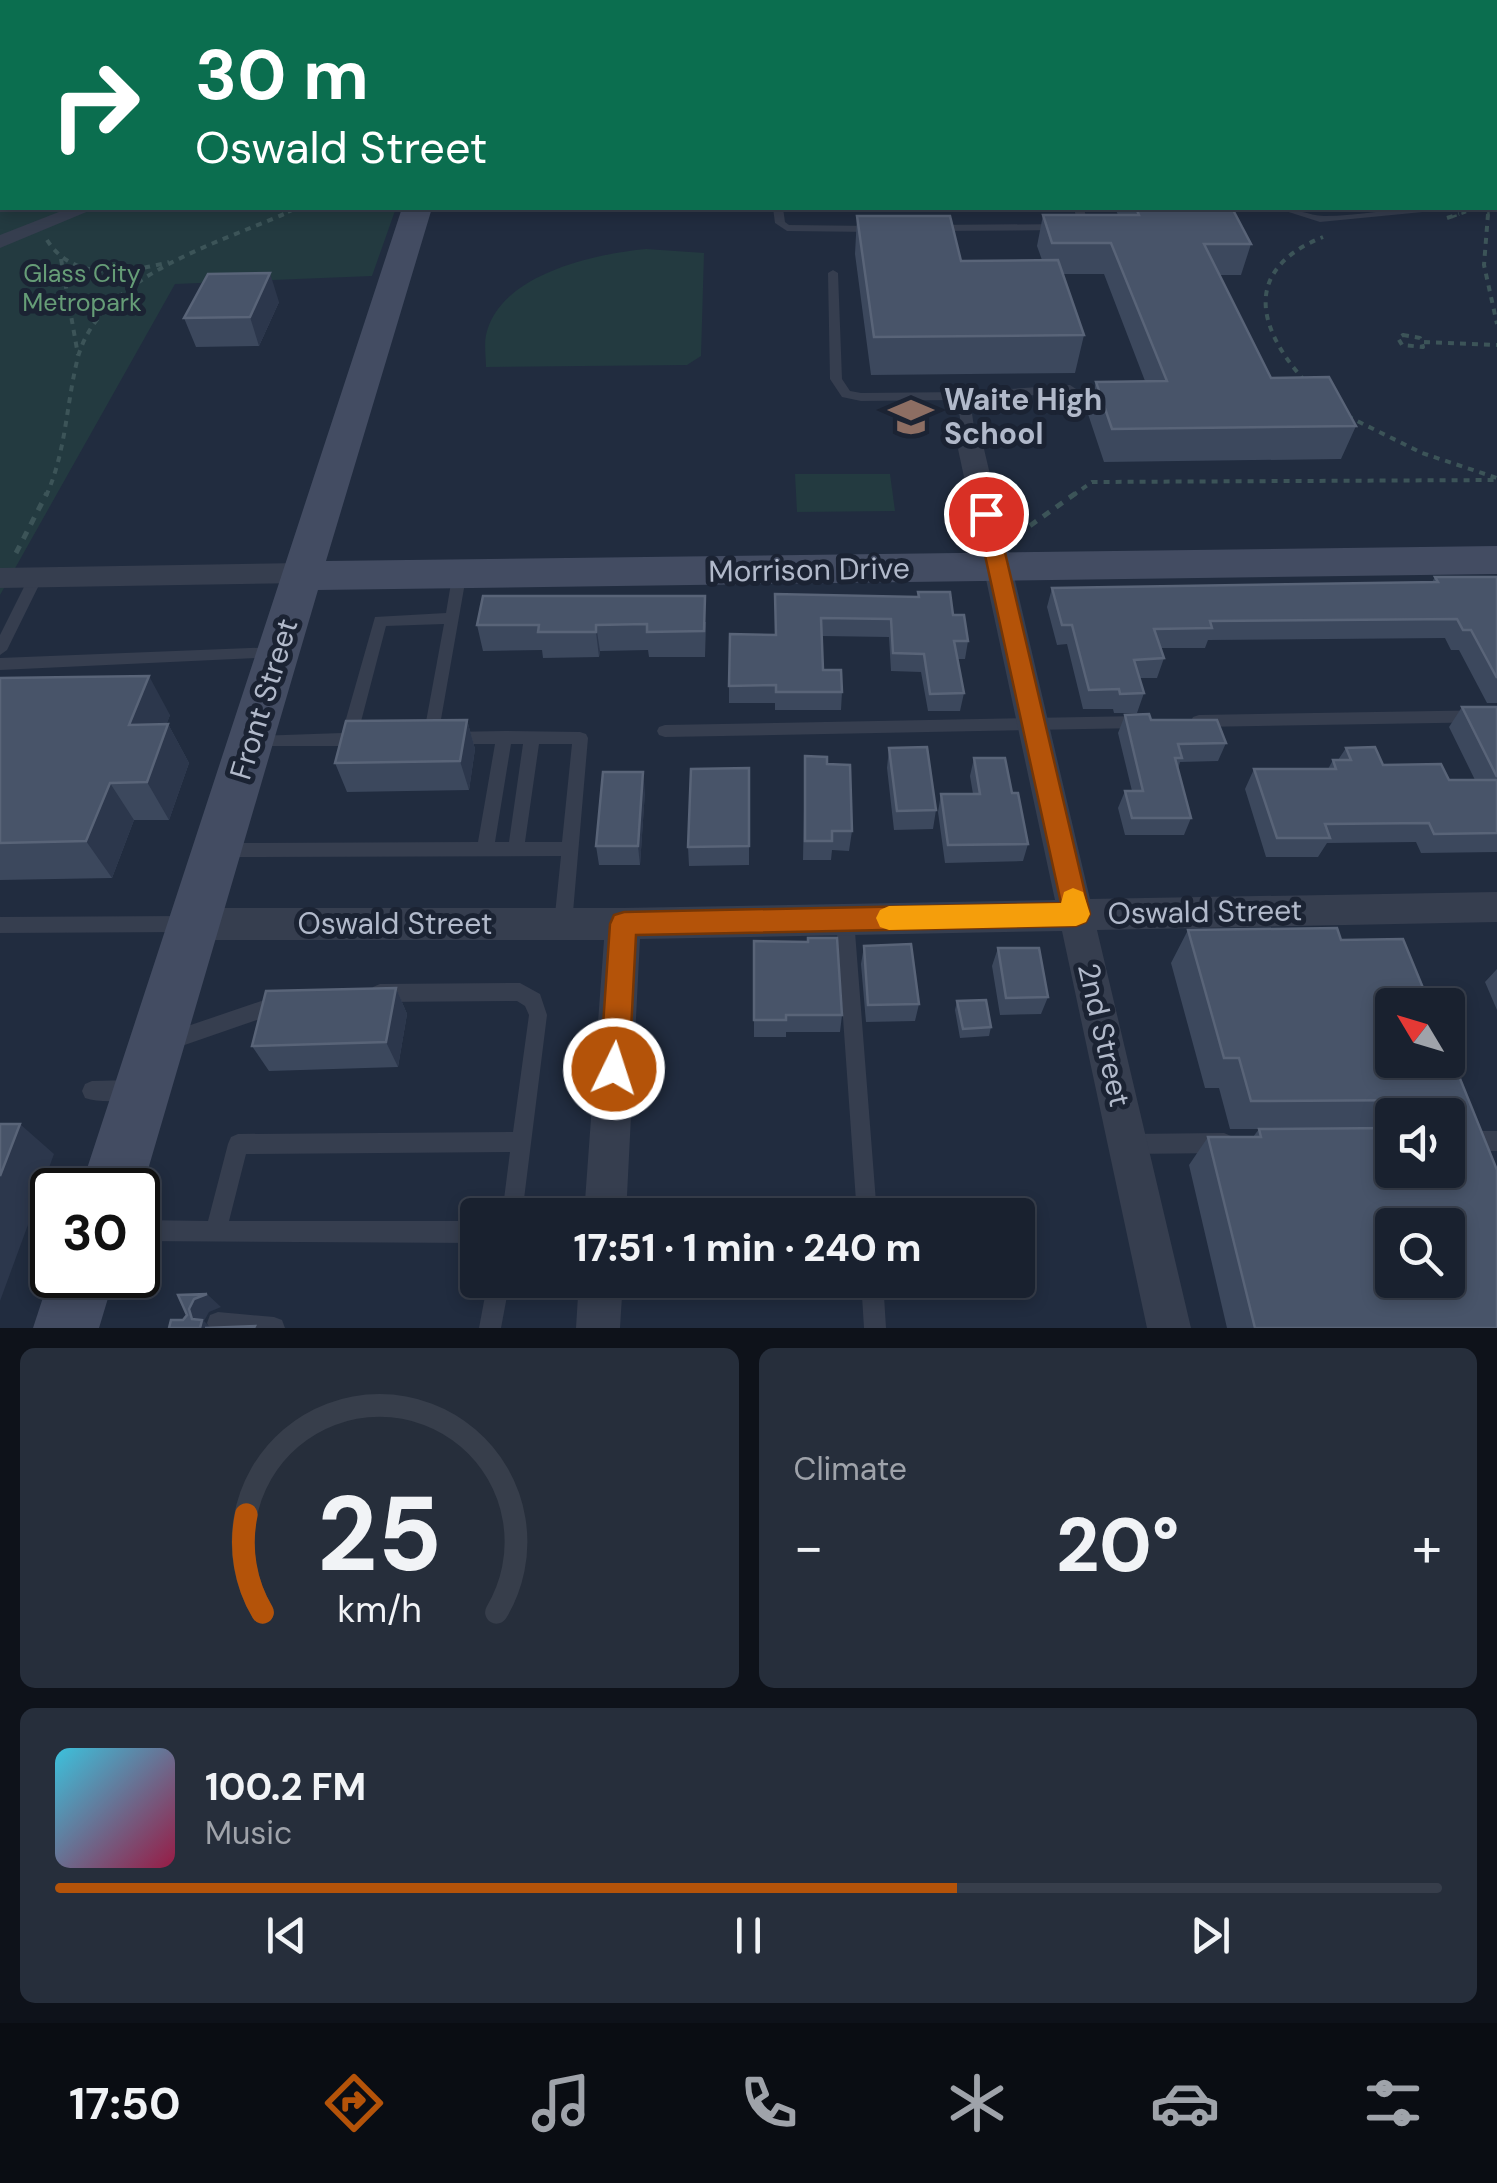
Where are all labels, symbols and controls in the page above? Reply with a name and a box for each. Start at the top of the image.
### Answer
text: 30 m [195,30,369,121]
icon: right [30,40,160,170]
text: Oswald Street [195,118,487,177]
park label: Glass City Metropark [22,257,142,319]
place label: Waite High School [944,380,1102,453]
school or university icon: Waite High School [887,393,935,441]
pin [944,472,1029,557]
icon: arrive [959,487,1014,542]
street label: Morrison Drive [708,548,910,591]
street label: Front Street [221,614,306,784]
street label: Oswald Street [1107,890,1303,933]
street label: Oswald Street [298,904,492,943]
street label: 2nd Street [1069,959,1140,1111]
north arrow [1375,988,1465,1078]
map controls [1375,988,1465,1298]
position arrow [562,1017,666,1121]
button: sound [1375,1098,1465,1188]
speed limit sign: 30 [30,1168,160,1298]
button: search [1375,1208,1465,1298]
text: 17:51 · 1 min · 240 m [573,1223,922,1273]
text: Climate [794,1448,907,1490]
text: 25 [317,1467,442,1602]
text: 20° [1056,1497,1179,1594]
text: − [794,1511,824,1583]
text: + [1412,1511,1442,1583]
text: km/h [337,1587,421,1633]
text: 100.2 FM [205,1762,366,1812]
text: Music [205,1812,292,1854]
icon: previous [259,1908,314,1963]
icon: pause [721,1908,776,1963]
icon: next [1183,1908,1238,1963]
icon: directions [319,2068,389,2138]
icon: music [526,2068,596,2138]
icon: phone [734,2068,804,2138]
icon: climate [942,2068,1012,2138]
icon: car [1150,2068,1220,2138]
icon: filters [1358,2068,1428,2138]
text: 17:50 [69,2074,181,2133]

